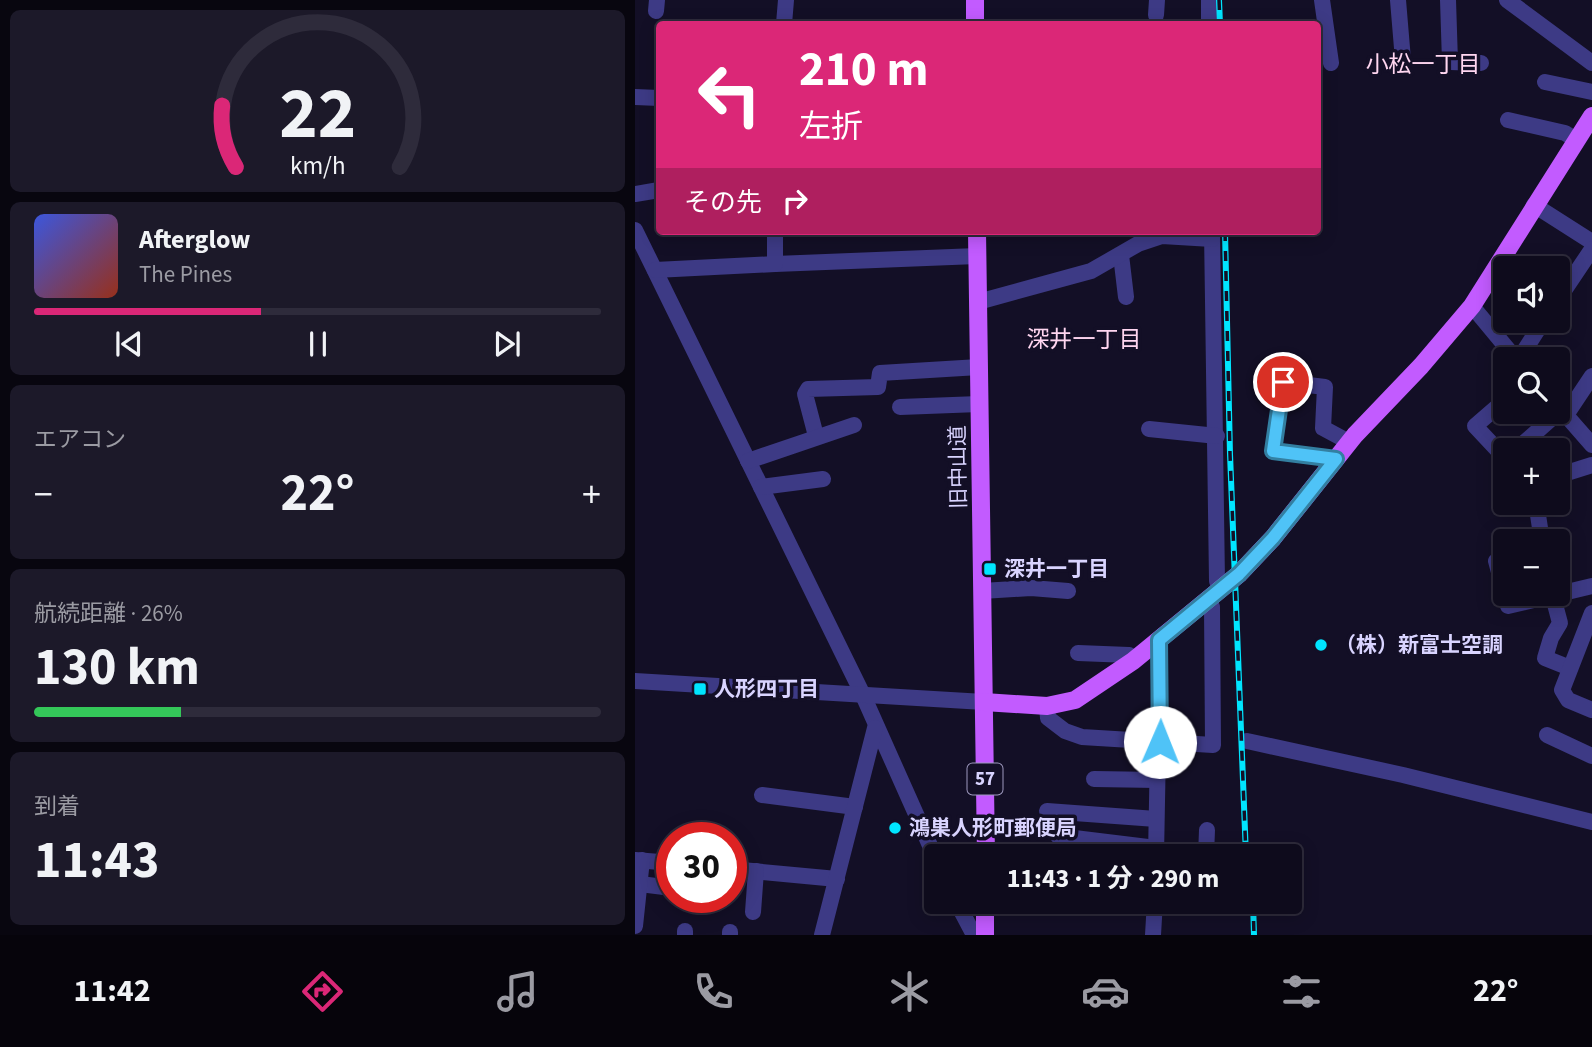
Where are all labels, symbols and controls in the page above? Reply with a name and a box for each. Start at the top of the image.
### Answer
text: 210 m [799,35,928,105]
district label: 小松一丁目 [1366,48,1481,81]
icon: left [684,49,775,140]
text: 22 [279,62,356,166]
text: 左折 [799,104,863,150]
text: km/h [290,148,345,184]
icon: right [776,182,814,220]
text: その先 [684,184,762,221]
text: Afterglow [139,221,250,258]
map controls [1493,256,1570,606]
button: sound [1493,256,1570,333]
text: The Pines [139,258,232,291]
district label: 深井一丁目 [1027,323,1142,356]
icon: previous [110,325,148,363]
icon: pause [299,325,337,363]
icon: next [488,325,526,363]
button: search [1493,347,1570,424]
pin [1253,352,1313,412]
icon: arrive [1264,363,1302,401]
text: エアコン [34,423,126,456]
street label: 旧中山道 [942,425,974,509]
button: + [1493,438,1570,515]
text: 22° [281,457,354,531]
text: − [34,468,53,522]
text: + [582,468,601,522]
button: − [1493,529,1570,606]
place label: 深井一丁目 [1004,554,1109,584]
marker: 深井一丁目 [982,561,998,577]
text: 航続距離 · 26% [34,597,183,630]
place label: （株）新富士空調 [1335,630,1503,660]
text: 130 km [34,631,200,705]
marker: （株）新富士空調 [1313,637,1329,653]
place label: 人形四丁目 [714,674,819,704]
marker: 人形四丁目 [692,681,708,697]
position arrow [1123,705,1197,779]
road number: 57 [967,764,1003,794]
text: 到着 [34,790,80,823]
place label: 鴻巣人形町郵便局 [909,813,1077,843]
marker: 鴻巣人形町郵便局 [887,820,903,836]
speed limit sign: 30 [656,822,747,913]
text: 11:43 [34,824,159,898]
text: 11:43 · 1 分 · 290 m [1007,860,1219,897]
icon: directions [298,967,347,1016]
icon: music [493,967,542,1016]
icon: phone [689,967,738,1016]
icon: climate [885,967,934,1016]
icon: car [1081,967,1130,1016]
icon: filters [1277,967,1326,1016]
text: 11:42 [73,968,151,1014]
text: 22° [1473,968,1518,1014]

